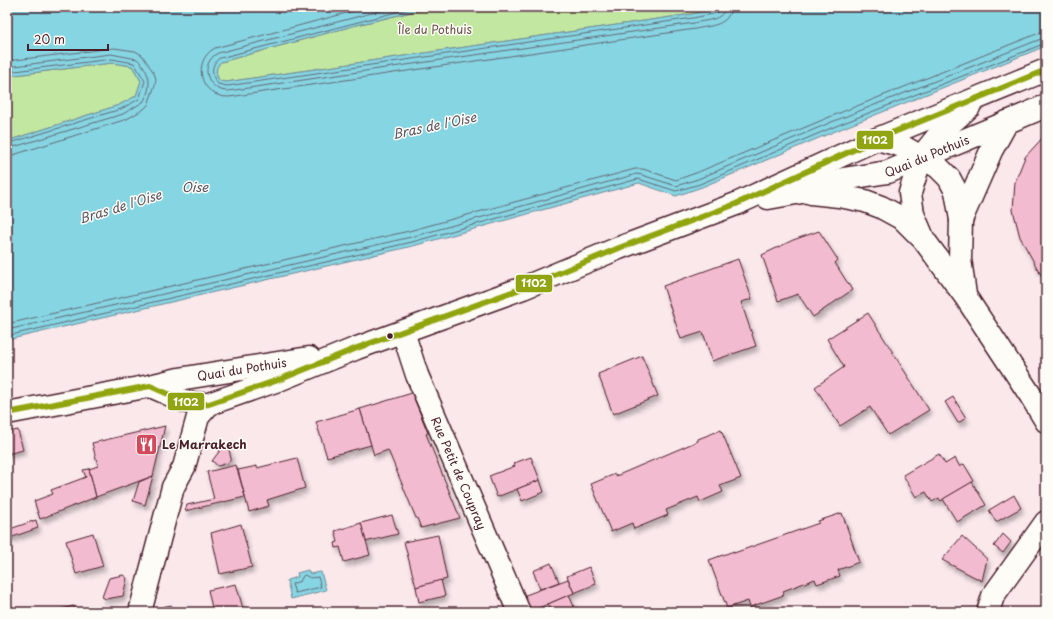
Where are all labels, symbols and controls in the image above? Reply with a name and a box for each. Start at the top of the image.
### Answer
park label: Île du Pothuis [398,20,473,38]
scale bar [28,26,108,52]
text: 20 m [34,30,65,48]
water label: Bras de l'Oise [390,107,479,143]
line badge: 1102 [856,130,894,150]
street label: Quai du Pothuis [882,130,972,182]
text: 1102 [862,131,888,148]
water label: Oise [182,177,209,196]
water label: Bras de l'Oise [76,184,165,228]
line badge: 1102 [515,274,553,293]
text: 1102 [521,274,547,291]
unlabelled marker [385,331,395,341]
street label: Quai du Pothuis [196,353,288,385]
line badge: 1102 [167,392,205,411]
text: 1102 [173,393,199,410]
street label: Rue Petit de Coupray [427,414,491,532]
restaurant icon: Le Marrakech [133,431,159,457]
place label: Le Marrakech [162,435,247,453]

